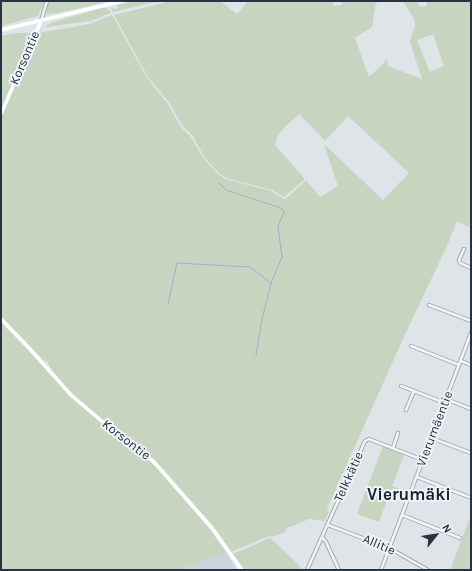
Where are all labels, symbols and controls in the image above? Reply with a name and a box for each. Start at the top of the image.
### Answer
street label: Korsontie [7,29,43,87]
street label: Vierumäentie [413,389,457,469]
street label: Korsontie [99,416,153,464]
street label: Telkkätie [331,450,367,504]
district label: Vierumäki [367,485,451,505]
north arrow [416,515,456,555]
text: N [439,522,454,535]
street label: Allitie [360,531,398,559]

